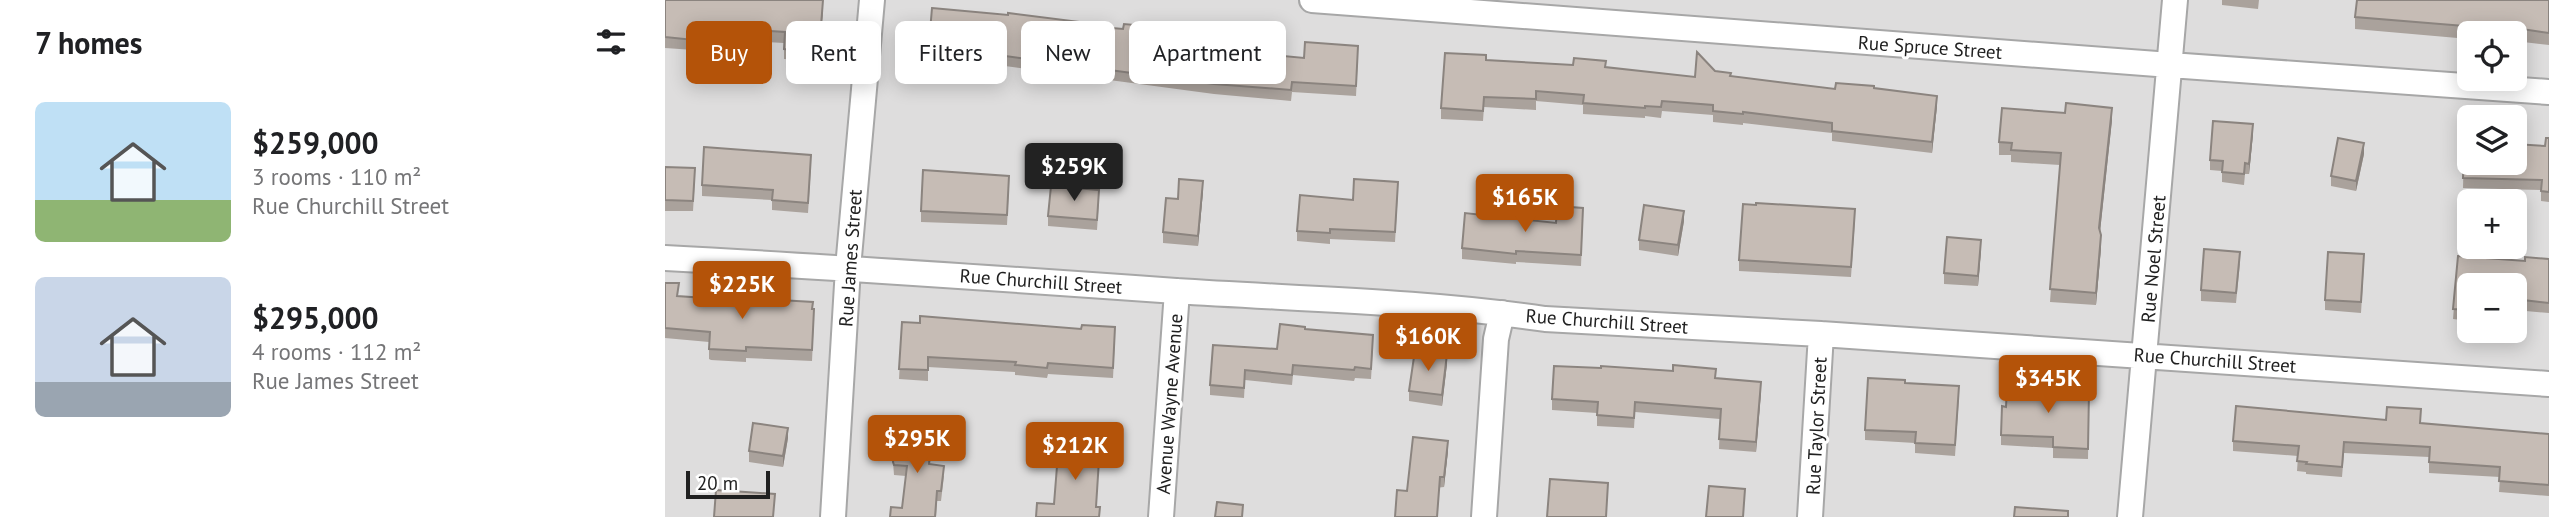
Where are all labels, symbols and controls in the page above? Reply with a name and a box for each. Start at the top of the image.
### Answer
chip: Buy [686,21,772,84]
chip: Rent [786,21,881,84]
chip: Filters [895,21,1007,84]
chip: New [1021,21,1115,84]
chip: Apartment [1129,21,1286,84]
map controls [2457,21,2527,343]
button: locate [2457,21,2527,91]
text: 7 homes [35,23,143,62]
icon: filters [592,23,630,61]
street label: Rue Spruce Street [1857,30,2003,64]
button: layers [2457,105,2527,175]
text: $259,000 [252,123,379,162]
icon: home [91,130,175,214]
pin: $259K [1025,144,1123,203]
text: $259K [1041,151,1107,180]
text: 3 rooms · 110 m² [252,162,421,191]
pin: $165K [1476,174,1574,234]
text: $165K [1492,182,1558,211]
street label: Rue James Street [833,188,867,328]
button: + [2457,189,2527,259]
text: Rue Churchill Street [252,191,449,220]
street label: Rue Noel Street [2135,194,2171,324]
pin: $225K [693,262,791,321]
street label: Rue Churchill Street [959,263,1124,299]
text: $225K [709,269,775,298]
button: − [2457,273,2527,343]
text: $295,000 [252,298,379,337]
street label: Rue Churchill Street [1525,303,1690,339]
icon: home [91,305,175,389]
street label: Avenue Wayne Avenue [1151,313,1187,495]
pin: $160K [1379,314,1477,373]
text: $160K [1395,321,1461,350]
text: 4 rooms · 112 m² [252,337,421,366]
street label: Rue Churchill Street [2133,342,2298,378]
street label: Rue Taylor Street [1800,356,1832,496]
pin: $345K [1999,356,2097,415]
text: $345K [2015,363,2081,392]
text: Rue James Street [252,366,419,395]
pin: $295K [868,416,966,475]
pin: $212K [1026,422,1124,482]
text: $295K [884,423,950,452]
text: $212K [1042,430,1108,459]
scale bar [686,468,770,500]
text: 20 m [697,471,738,495]

